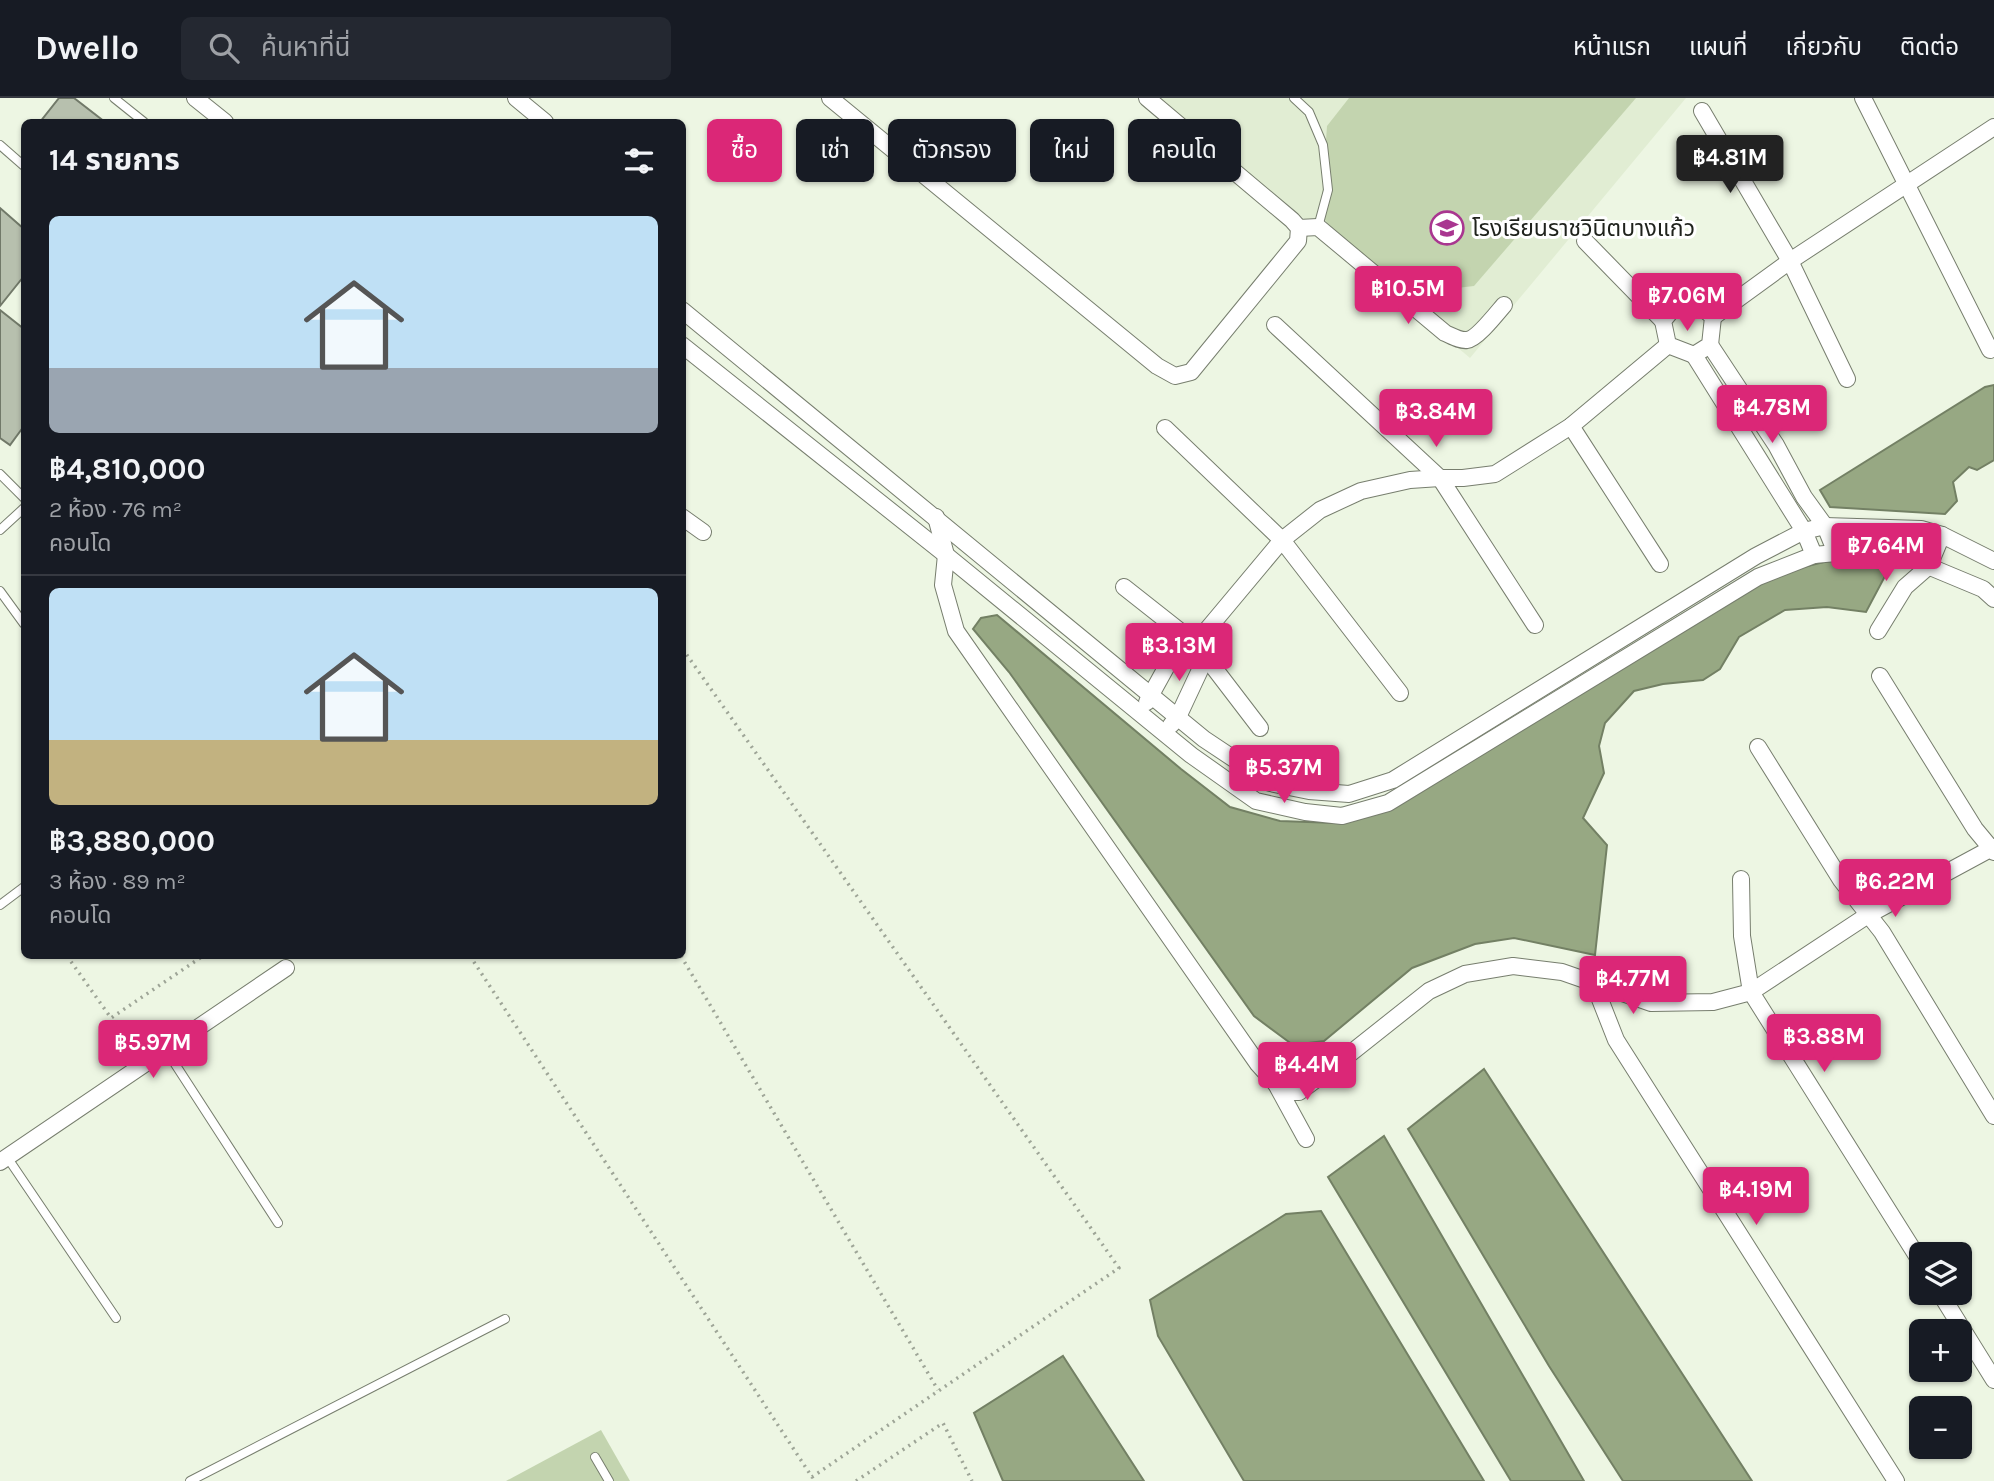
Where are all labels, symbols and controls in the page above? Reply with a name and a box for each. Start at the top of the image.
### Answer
search box [181,17,671,80]
text: Dwello [35,29,139,67]
icon: search [205,29,243,67]
text: ค้นหาที่นี่ [261,32,350,63]
text: หน้าแรก [1573,33,1651,61]
text: แผนที่ [1689,33,1747,61]
text: เกี่ยวกับ [1785,33,1862,61]
text: ติดต่อ [1900,33,1959,61]
chip: ซื้อ [707,119,782,182]
chip: เช่า [796,119,874,182]
chip: ตัวกรอง [888,119,1016,182]
chip: ใหม่ [1030,119,1114,182]
chip: คอนโด [1128,119,1241,182]
pin: ฿4.81M [1673,136,1787,195]
text: 14 รายการ [49,142,180,178]
icon: filters [620,142,658,180]
text: ฿4.81M [1692,144,1768,171]
school or university icon: โรงเรียนราชวินิตบางแก้ว [1428,209,1466,247]
place label: โรงเรียนราชวินิตบางแก้ว [1472,215,1695,242]
icon: home [291,262,417,388]
pin: ฿10.5M [1351,266,1465,326]
pin: ฿7.06M [1630,274,1744,333]
text: ฿10.5M [1371,275,1445,302]
text: ฿7.06M [1648,282,1726,309]
pin: ฿4.78M [1715,386,1829,445]
pin: ฿3.84M [1379,390,1493,449]
text: ฿4.78M [1733,394,1811,421]
text: ฿3.84M [1395,398,1477,425]
text: ฿4,810,000 [49,451,205,487]
text: 2 ห้อง · 76 m² [49,496,182,523]
pin: ฿7.64M [1829,524,1943,583]
text: คอนโด [49,530,111,557]
text: ฿7.64M [1847,532,1925,559]
pin: ฿3.13M [1122,624,1236,683]
text: ฿3.13M [1141,632,1217,659]
icon: home [291,634,417,760]
pin: ฿5.37M [1227,746,1341,805]
text: ฿5.37M [1245,754,1323,781]
text: ฿3,880,000 [49,823,215,859]
pin: ฿6.22M [1838,860,1952,919]
text: 3 ห้อง · 89 m² [49,868,186,895]
text: ฿6.22M [1855,868,1935,895]
text: คอนโด [49,902,111,929]
pin: ฿4.77M [1576,956,1690,1016]
text: ฿4.77M [1596,965,1671,992]
pin: ฿3.88M [1767,1014,1881,1074]
pin: ฿5.97M [96,1020,210,1080]
text: ฿3.88M [1783,1023,1865,1050]
text: ฿5.97M [114,1029,192,1056]
pin: ฿4.4M [1258,1042,1356,1102]
text: ฿4.4M [1274,1051,1340,1078]
pin: ฿4.19M [1699,1168,1813,1227]
text: ฿4.19M [1719,1176,1793,1203]
map controls [1909,1242,1972,1459]
button: layers [1909,1242,1972,1305]
button: + [1909,1319,1972,1382]
button: − [1909,1396,1972,1459]

